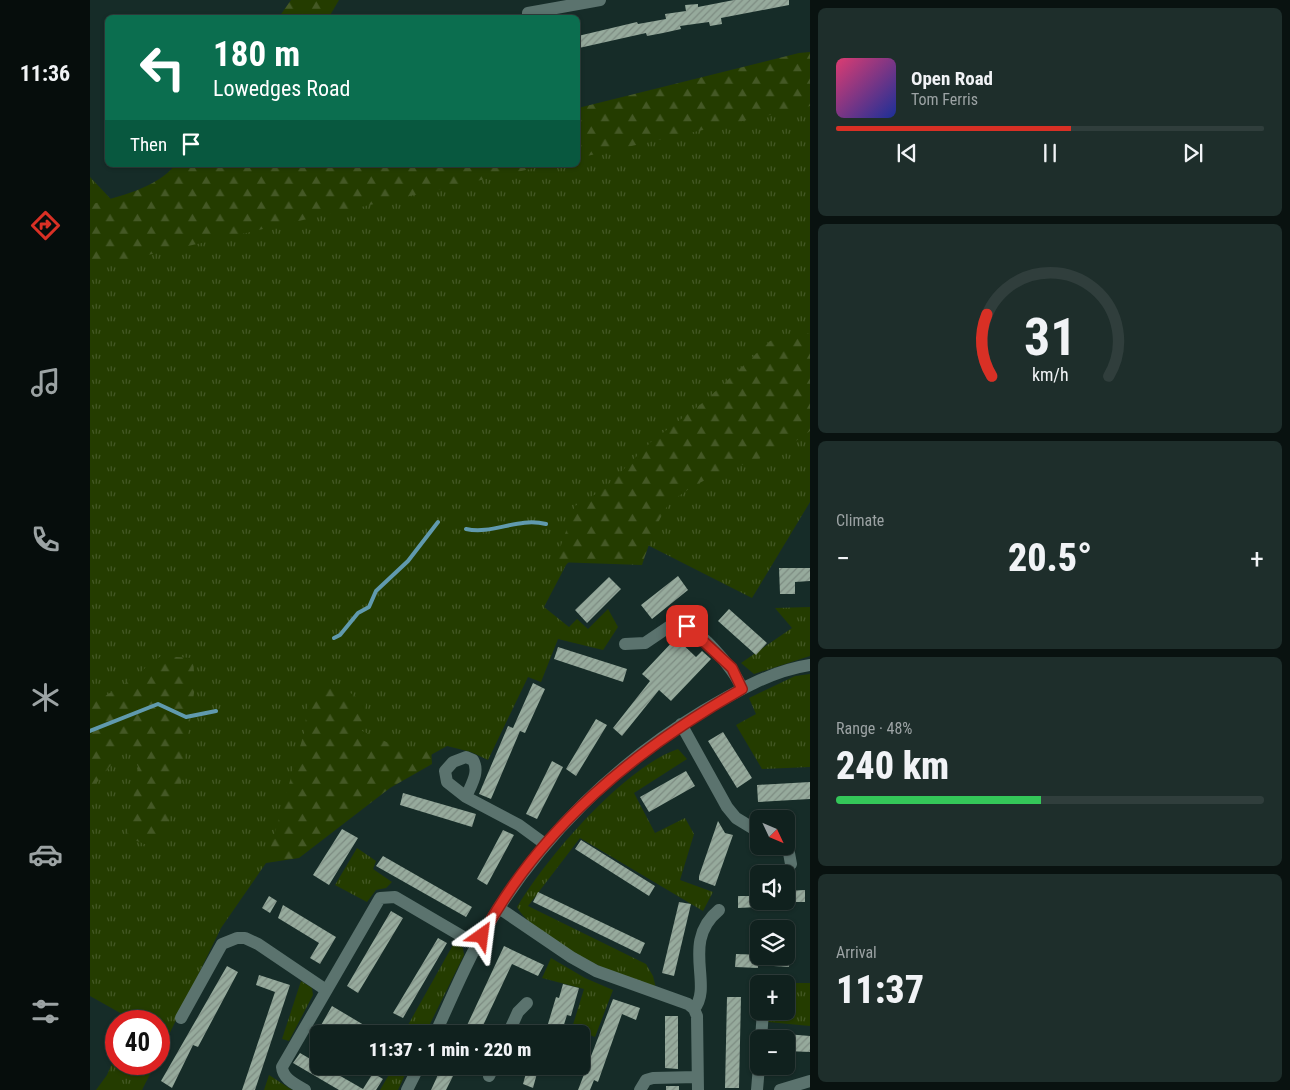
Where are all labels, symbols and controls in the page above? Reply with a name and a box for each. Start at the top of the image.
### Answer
text: 180 m [213,34,300,75]
icon: left [130,35,195,100]
text: 11:36 [20,61,70,86]
text: Open Road [911,67,993,90]
text: Lowedges Road [213,76,350,101]
text: Tom Ferris [911,90,978,109]
icon: arrive [177,130,205,158]
text: Then [130,133,167,156]
icon: previous [893,139,921,167]
icon: pause [1036,139,1064,167]
icon: next [1179,139,1207,167]
icon: directions [28,208,63,243]
text: 31 [1024,307,1076,368]
text: km/h [1032,364,1068,385]
icon: music [28,365,63,400]
text: Climate [836,511,884,530]
icon: phone [28,522,63,557]
text: 20.5° [1008,536,1092,580]
text: − [836,542,850,575]
text: + [1250,542,1264,575]
pin [666,605,708,647]
icon: arrive [673,612,701,640]
icon: climate [28,680,63,715]
text: Range · 48% [836,719,912,738]
text: 240 km [836,744,949,788]
north arrow [750,810,795,855]
map controls [750,810,795,1075]
icon: car [28,837,63,872]
button: sound [750,865,795,910]
position arrow [455,909,507,961]
button: layers [750,920,795,965]
text: Arrival [836,943,877,962]
text: 11:37 [836,968,924,1012]
button: + [750,975,795,1020]
icon: filters [28,994,63,1029]
speed limit sign: 40 [105,1010,170,1075]
button: − [750,1030,795,1075]
text: 11:37 · 1 min · 220 m [369,1038,531,1061]

